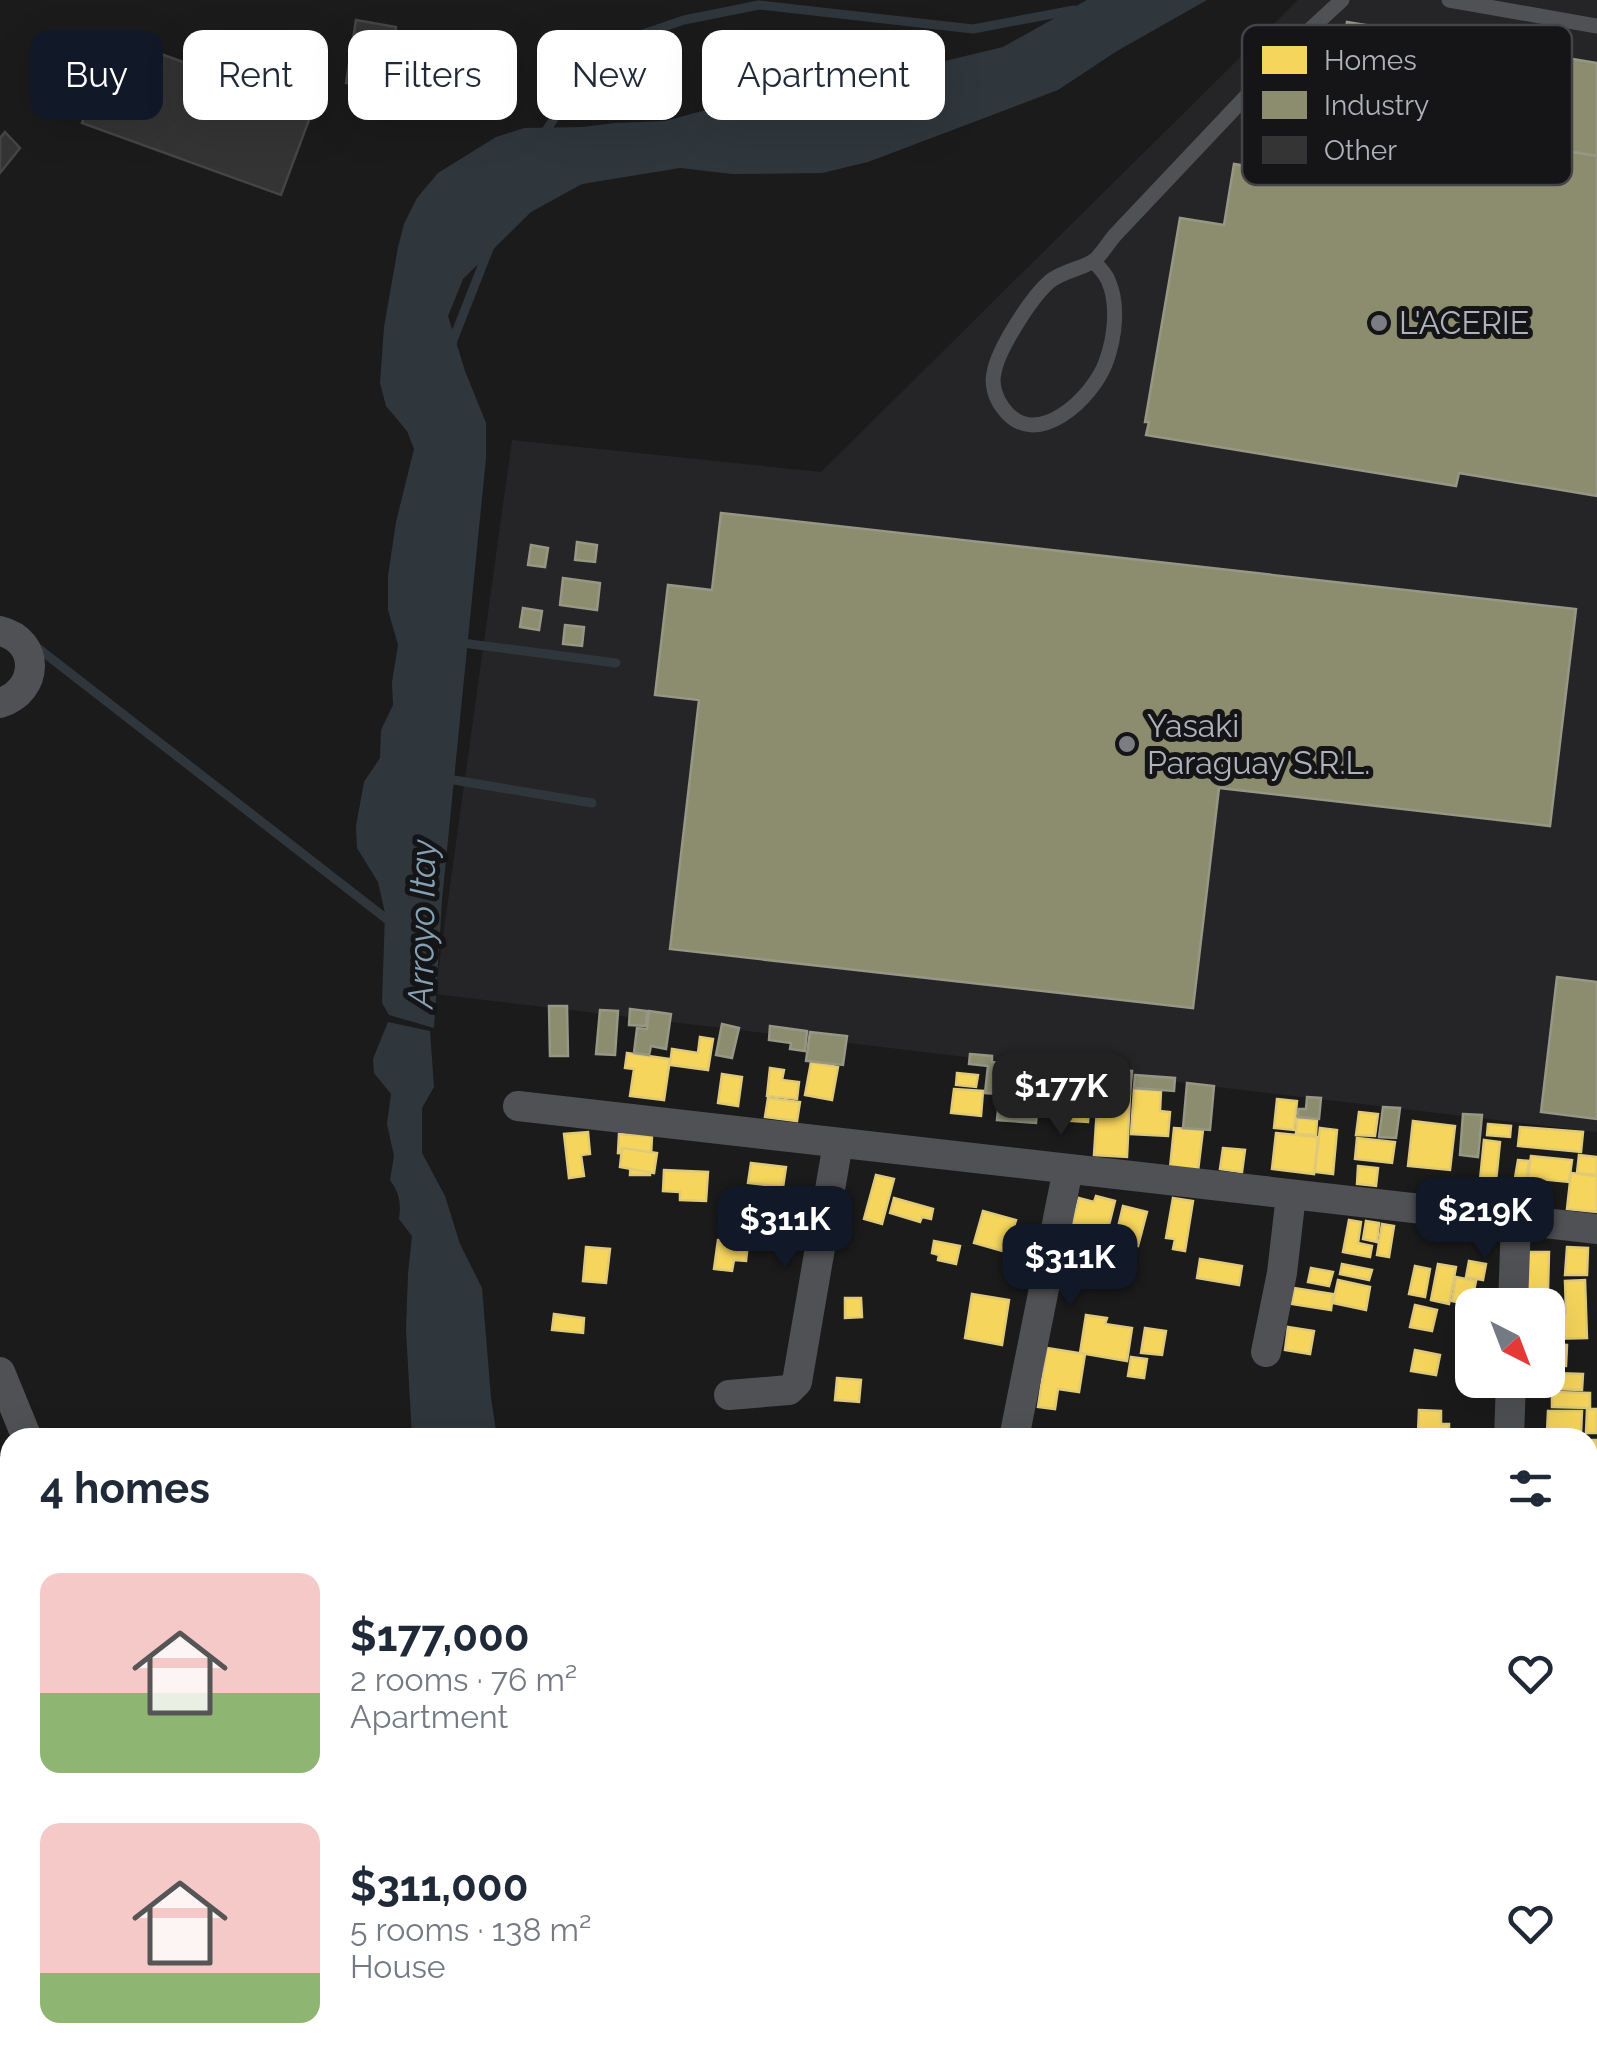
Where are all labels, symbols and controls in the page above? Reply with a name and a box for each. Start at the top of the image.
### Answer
legend [1242,25,1572,185]
chip: Buy [30,30,163,120]
chip: Rent [183,30,328,120]
chip: Filters [348,30,517,120]
chip: New [537,30,682,120]
chip: Apartment [702,30,945,120]
text: Homes [1324,44,1417,77]
text: Industry [1324,89,1429,122]
text: Other [1324,134,1397,167]
place label: L'ACERIE [1399,304,1529,341]
marker: L'ACERIE [1368,312,1390,334]
place label: Yasaki Paraguay S.R.L. [1147,707,1370,781]
marker: Yasaki Paraguay S.R.L. [1116,733,1138,755]
water label: Arroyo Itay [399,838,443,1011]
pin: $177K [991,1053,1131,1138]
text: $177K [1014,1067,1108,1104]
pin: $219K [1415,1177,1555,1262]
pin: $311K [715,1186,855,1271]
text: $219K [1438,1191,1532,1228]
text: $311K [740,1200,831,1237]
pin: $311K [1000,1224,1140,1309]
text: $311K [1025,1238,1116,1275]
north arrow [1455,1288,1565,1398]
map controls [1455,1288,1565,1398]
icon: filters [1503,1461,1558,1516]
text: 4 homes [40,1464,210,1513]
text: $177,000 [350,1612,530,1661]
icon: home [120,1613,240,1733]
icon: heart [1503,1646,1558,1701]
text: 2 rooms · 76 m² [350,1661,577,1698]
text: Apartment [350,1698,508,1735]
text: $311,000 [350,1862,528,1911]
icon: home [120,1863,240,1983]
icon: heart [1503,1896,1558,1951]
text: 5 rooms · 138 m² [350,1911,591,1948]
text: House [350,1948,446,1985]

